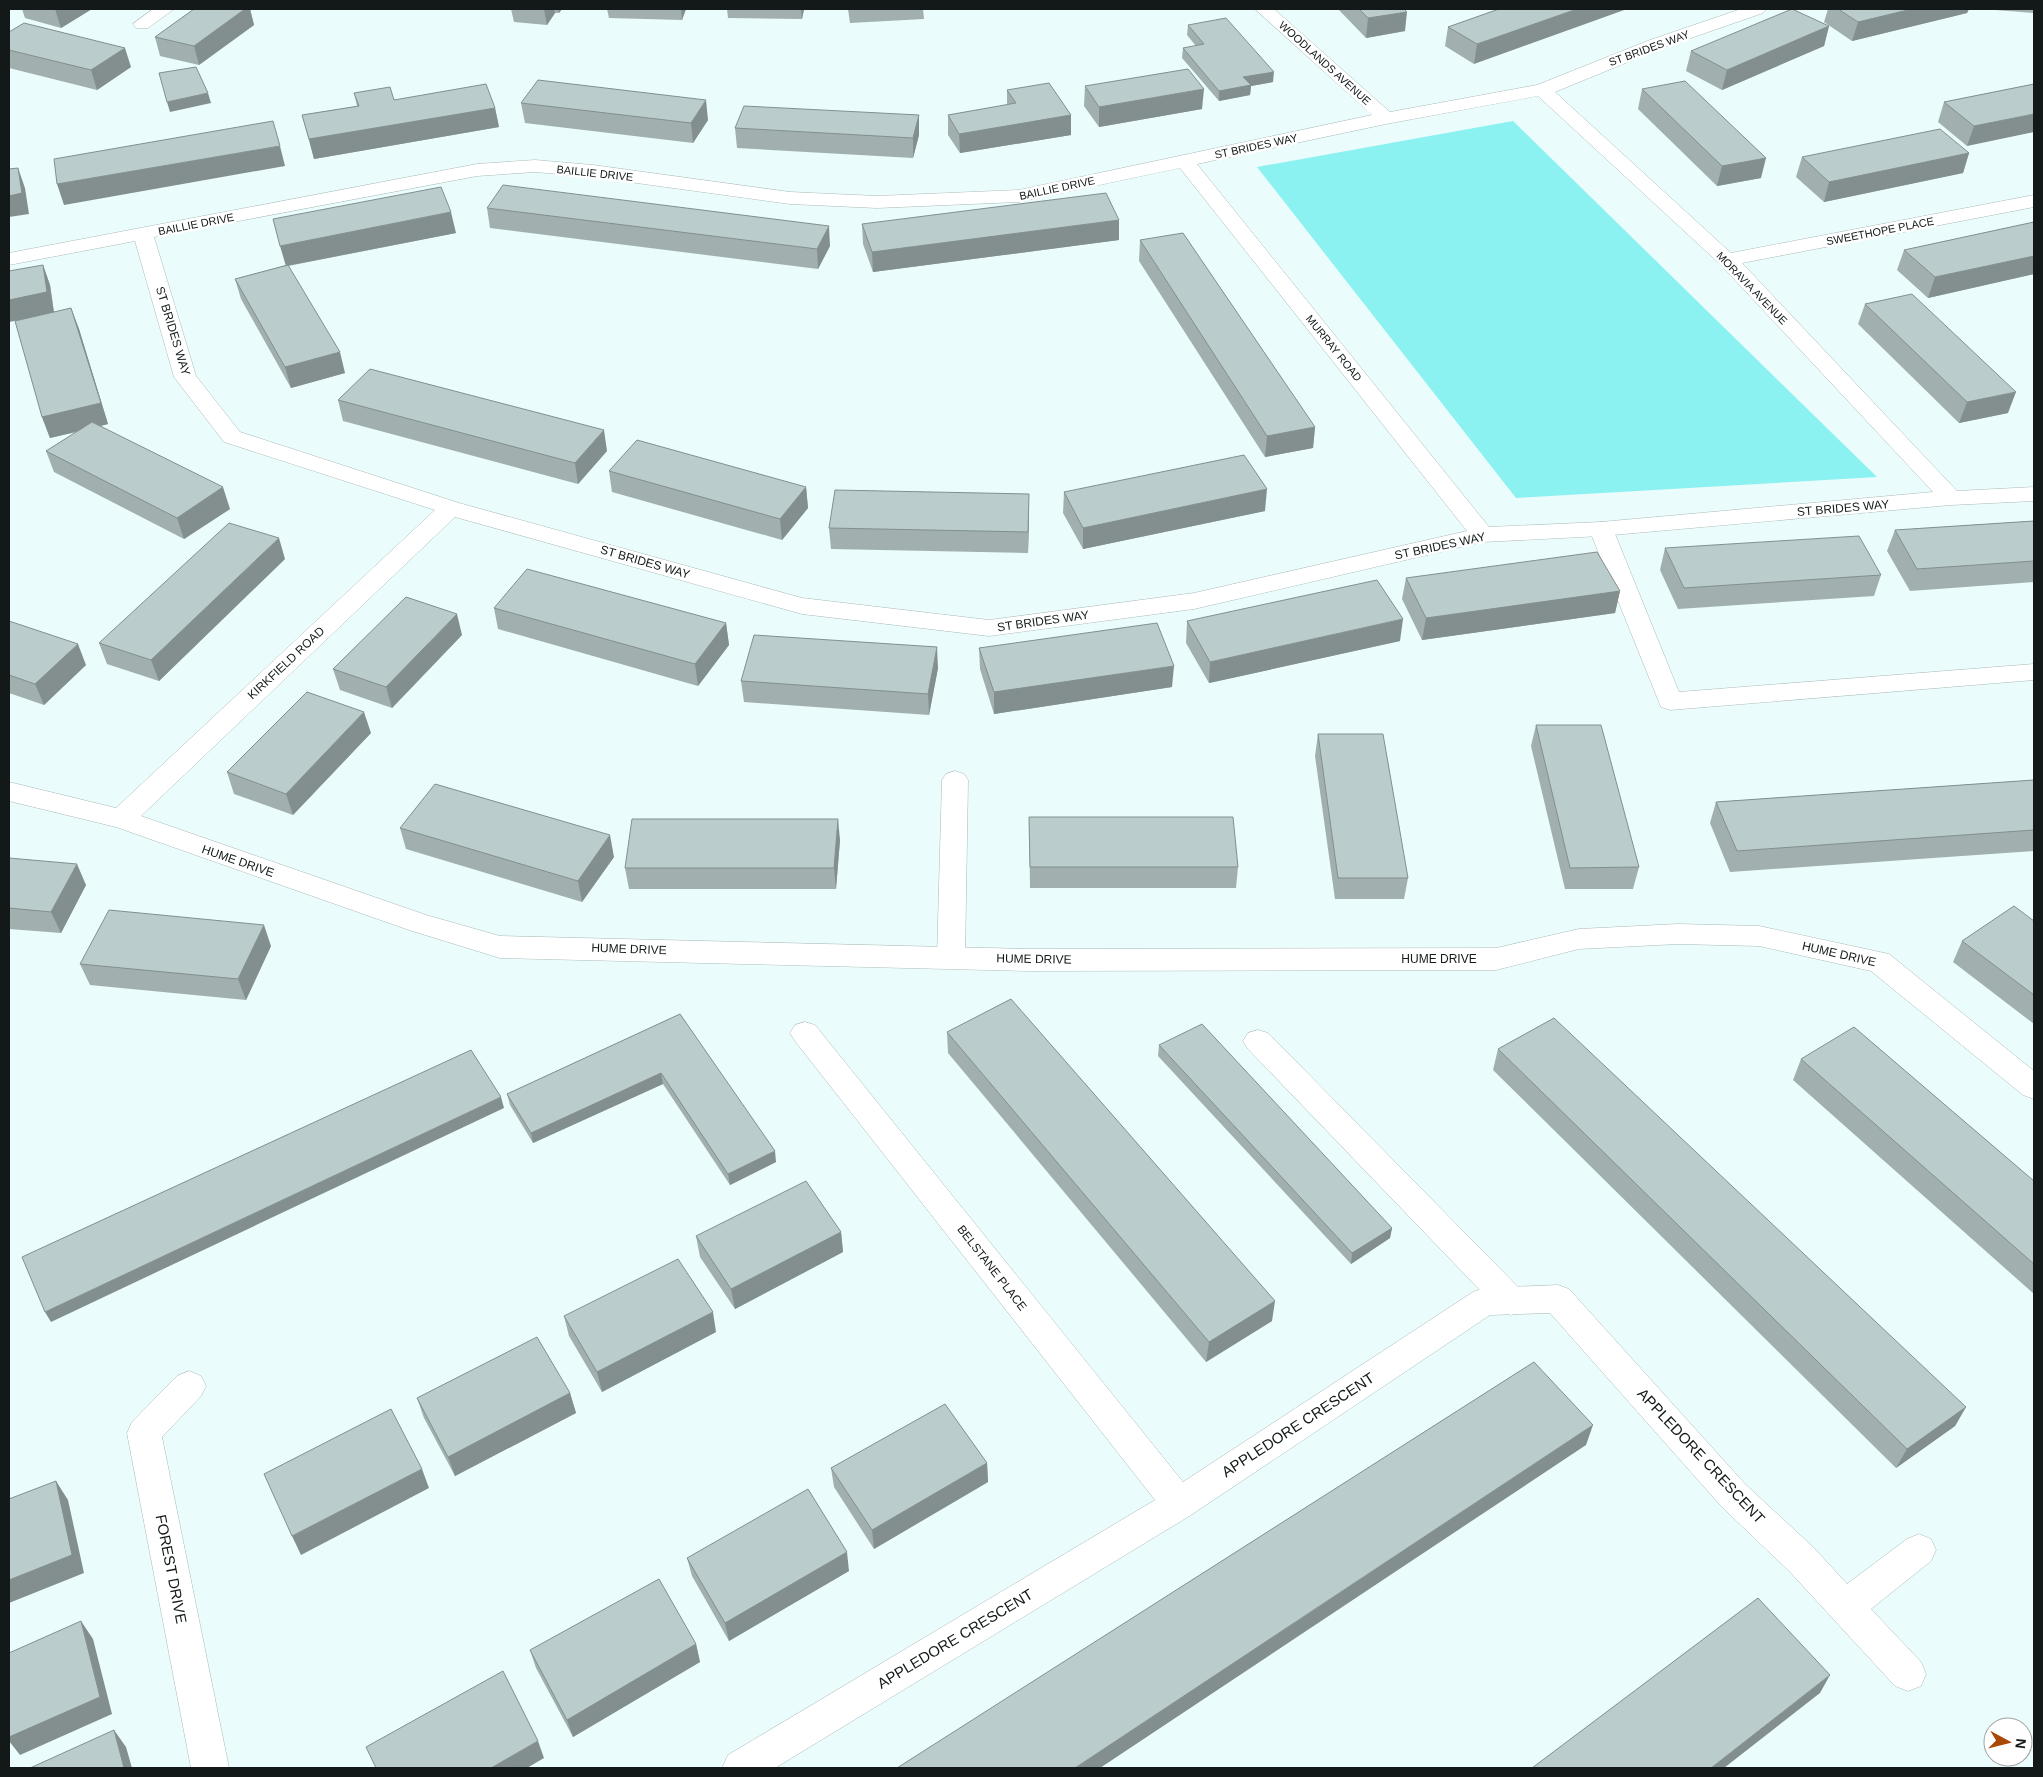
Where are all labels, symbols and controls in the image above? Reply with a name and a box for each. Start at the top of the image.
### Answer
street label: WOODLANDS AVENUE [1277,19,1373,107]
street label: ST BRIDES WAY [1607,28,1691,68]
street label: ST BRIDES WAY [1213,131,1299,161]
street label: BAILLIE DRIVE [556,163,634,183]
street label: BAILLIE DRIVE [1018,174,1096,202]
street label: BAILLIE DRIVE [157,211,235,237]
street label: SWEETHOPE PLACE [1825,215,1935,247]
street label: MORAVIA AVENUE [1714,249,1790,327]
street label: ST BRIDES WAY [153,285,193,377]
street label: MURRAY ROAD [1304,313,1364,383]
street label: ST BRIDES WAY [1796,497,1890,519]
street label: ST BRIDES WAY [1393,530,1487,562]
street label: ST BRIDES WAY [599,543,691,581]
street label: ST BRIDES WAY [996,608,1090,634]
street label: KIRKFIELD ROAD [245,624,328,702]
street label: HUME DRIVE [200,842,276,880]
street label: HUME DRIVE [1801,939,1877,969]
street label: HUME DRIVE [591,941,667,957]
street label: HUME DRIVE [996,951,1072,967]
street label: HUME DRIVE [1401,952,1477,966]
street label: BELSTANE PLACE [954,1223,1030,1313]
street label: APPLEDORE CRESCENT [1218,1369,1377,1480]
street label: APPLEDORE CRESCENT [1634,1385,1768,1527]
street label: FOREST DRIVE [153,1513,190,1625]
street label: APPLEDORE CRESCENT [874,1585,1036,1692]
north arrow [1983,1717,2033,1767]
text: N [2012,1738,2029,1750]

